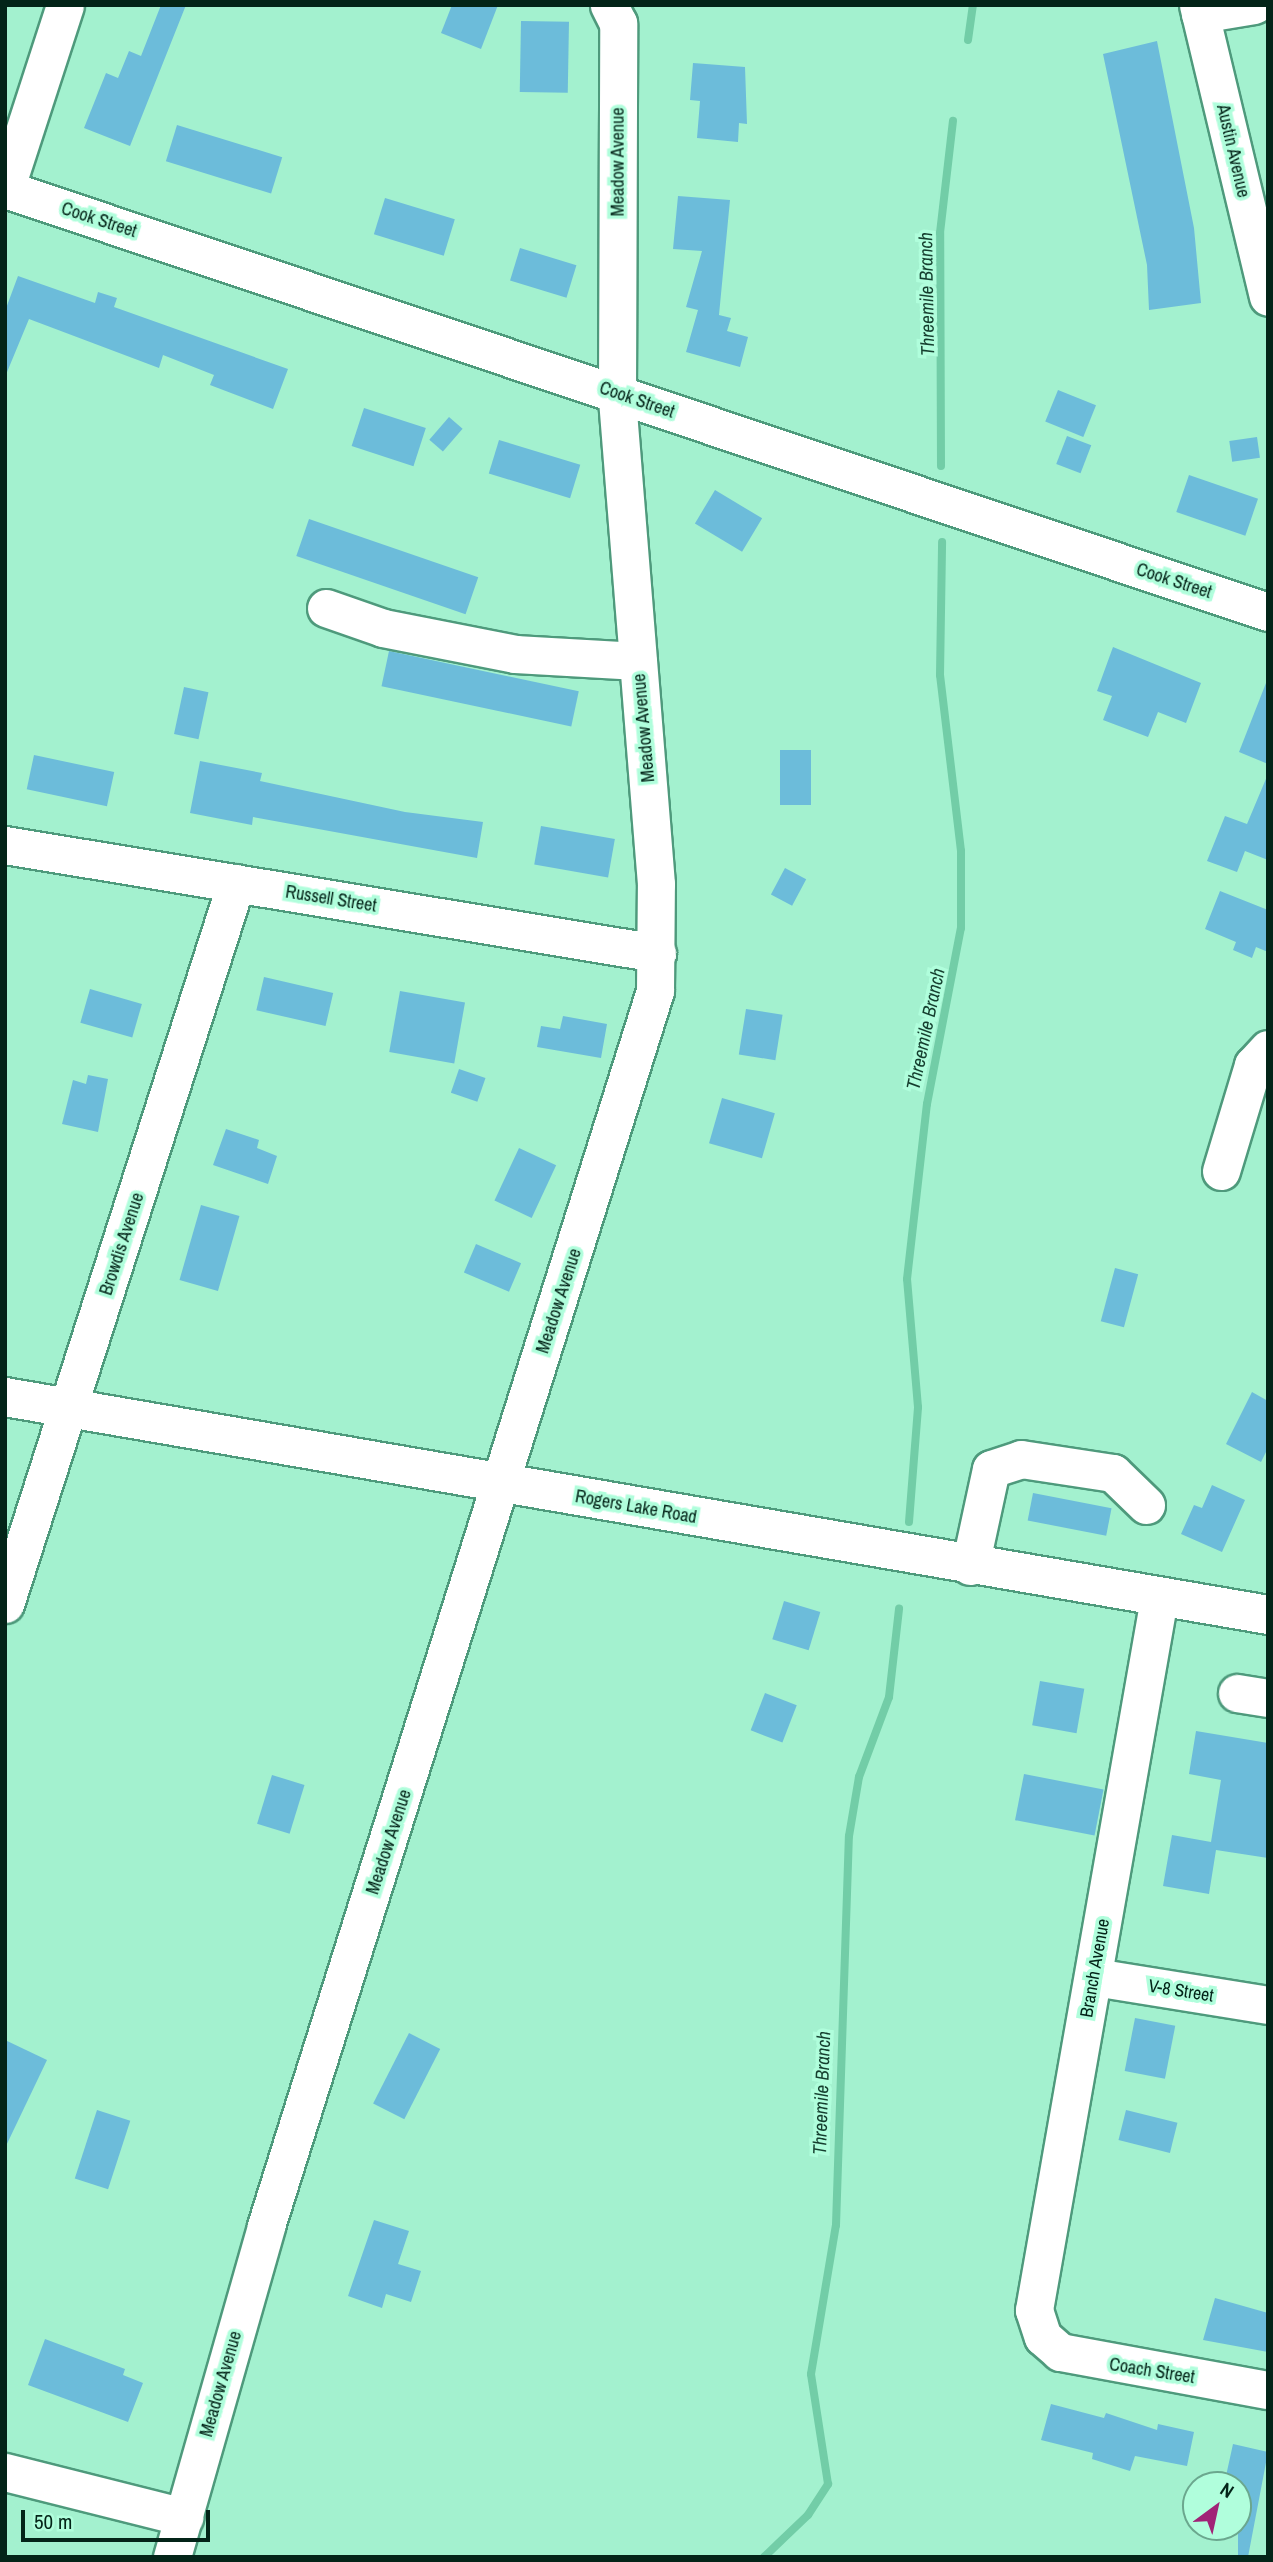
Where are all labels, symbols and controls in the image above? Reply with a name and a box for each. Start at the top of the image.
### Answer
street label: Austin Avenue [1212,102,1254,200]
street label: Meadow Avenue [607,107,629,217]
street label: Cook Street [59,198,139,242]
water label: Threemile Branch [915,232,939,356]
street label: Cook Street [597,377,677,423]
street label: Cook Street [1134,559,1214,603]
street label: Meadow Avenue [628,672,660,784]
street label: Russell Street [284,881,378,917]
water label: Threemile Branch [902,966,950,1092]
street label: Browdis Avenue [95,1190,149,1298]
street label: Meadow Avenue [532,1246,586,1356]
street label: Rogers Lake Road [574,1486,698,1528]
street label: Meadow Avenue [362,1787,416,1897]
street label: Branch Avenue [1076,1917,1114,2019]
street label: V-8 Street [1147,1975,1215,2007]
water label: Threemile Branch [808,2031,836,2155]
street label: Meadow Avenue [196,2328,246,2440]
street label: Coach Street [1108,2354,1196,2388]
north arrow [1182,2471,1252,2541]
text: N [1216,2476,1239,2504]
scale bar [24,2496,214,2540]
text: 50 m [34,2507,72,2536]

